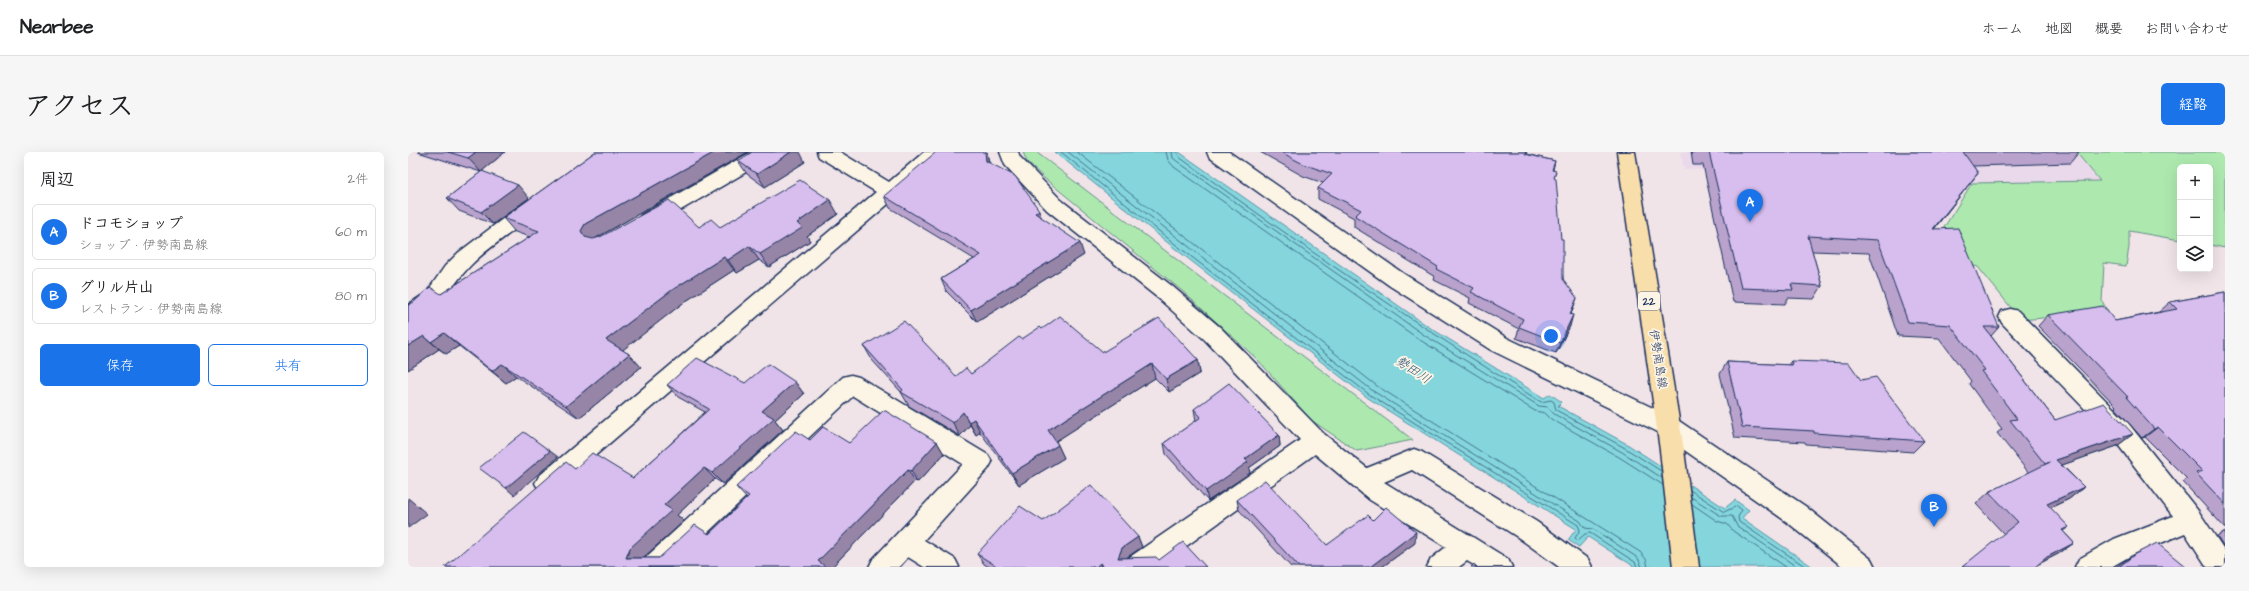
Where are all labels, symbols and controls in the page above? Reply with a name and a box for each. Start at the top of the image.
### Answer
text: Nearbee [20,14,94,41]
text: ホーム [1982,19,2023,39]
text: 地図 [2045,19,2073,39]
text: 概要 [2095,19,2123,39]
text: お問い合わせ [2145,19,2229,39]
button: 経路 [2161,83,2225,125]
text: アクセス [24,87,134,126]
map controls [2177,164,2213,272]
button: + [2177,164,2213,200]
text: 周辺 [40,168,74,192]
text: 2件 [348,170,368,188]
pin: A [1737,189,1763,222]
button: − [2177,200,2213,236]
text: ドコモショップ [79,213,183,234]
text: A [50,223,58,241]
text: 60 m [335,223,367,241]
text: ショップ · 伊勢南島線 [79,236,208,254]
button: layers [2177,236,2213,272]
text: グリル片山 [79,277,154,298]
text: B [49,287,59,305]
text: 80 m [335,287,367,305]
road number: 22 [1638,292,1660,310]
text: レストラン · 伊勢南島線 [79,300,222,318]
your location [1541,326,1561,346]
street label: 伊勢南島線 [1645,328,1671,390]
button: 保存 [40,344,200,386]
button: 共有 [208,344,368,386]
water label: 勢田川 [1392,352,1434,388]
pin: B [1921,494,1947,527]

